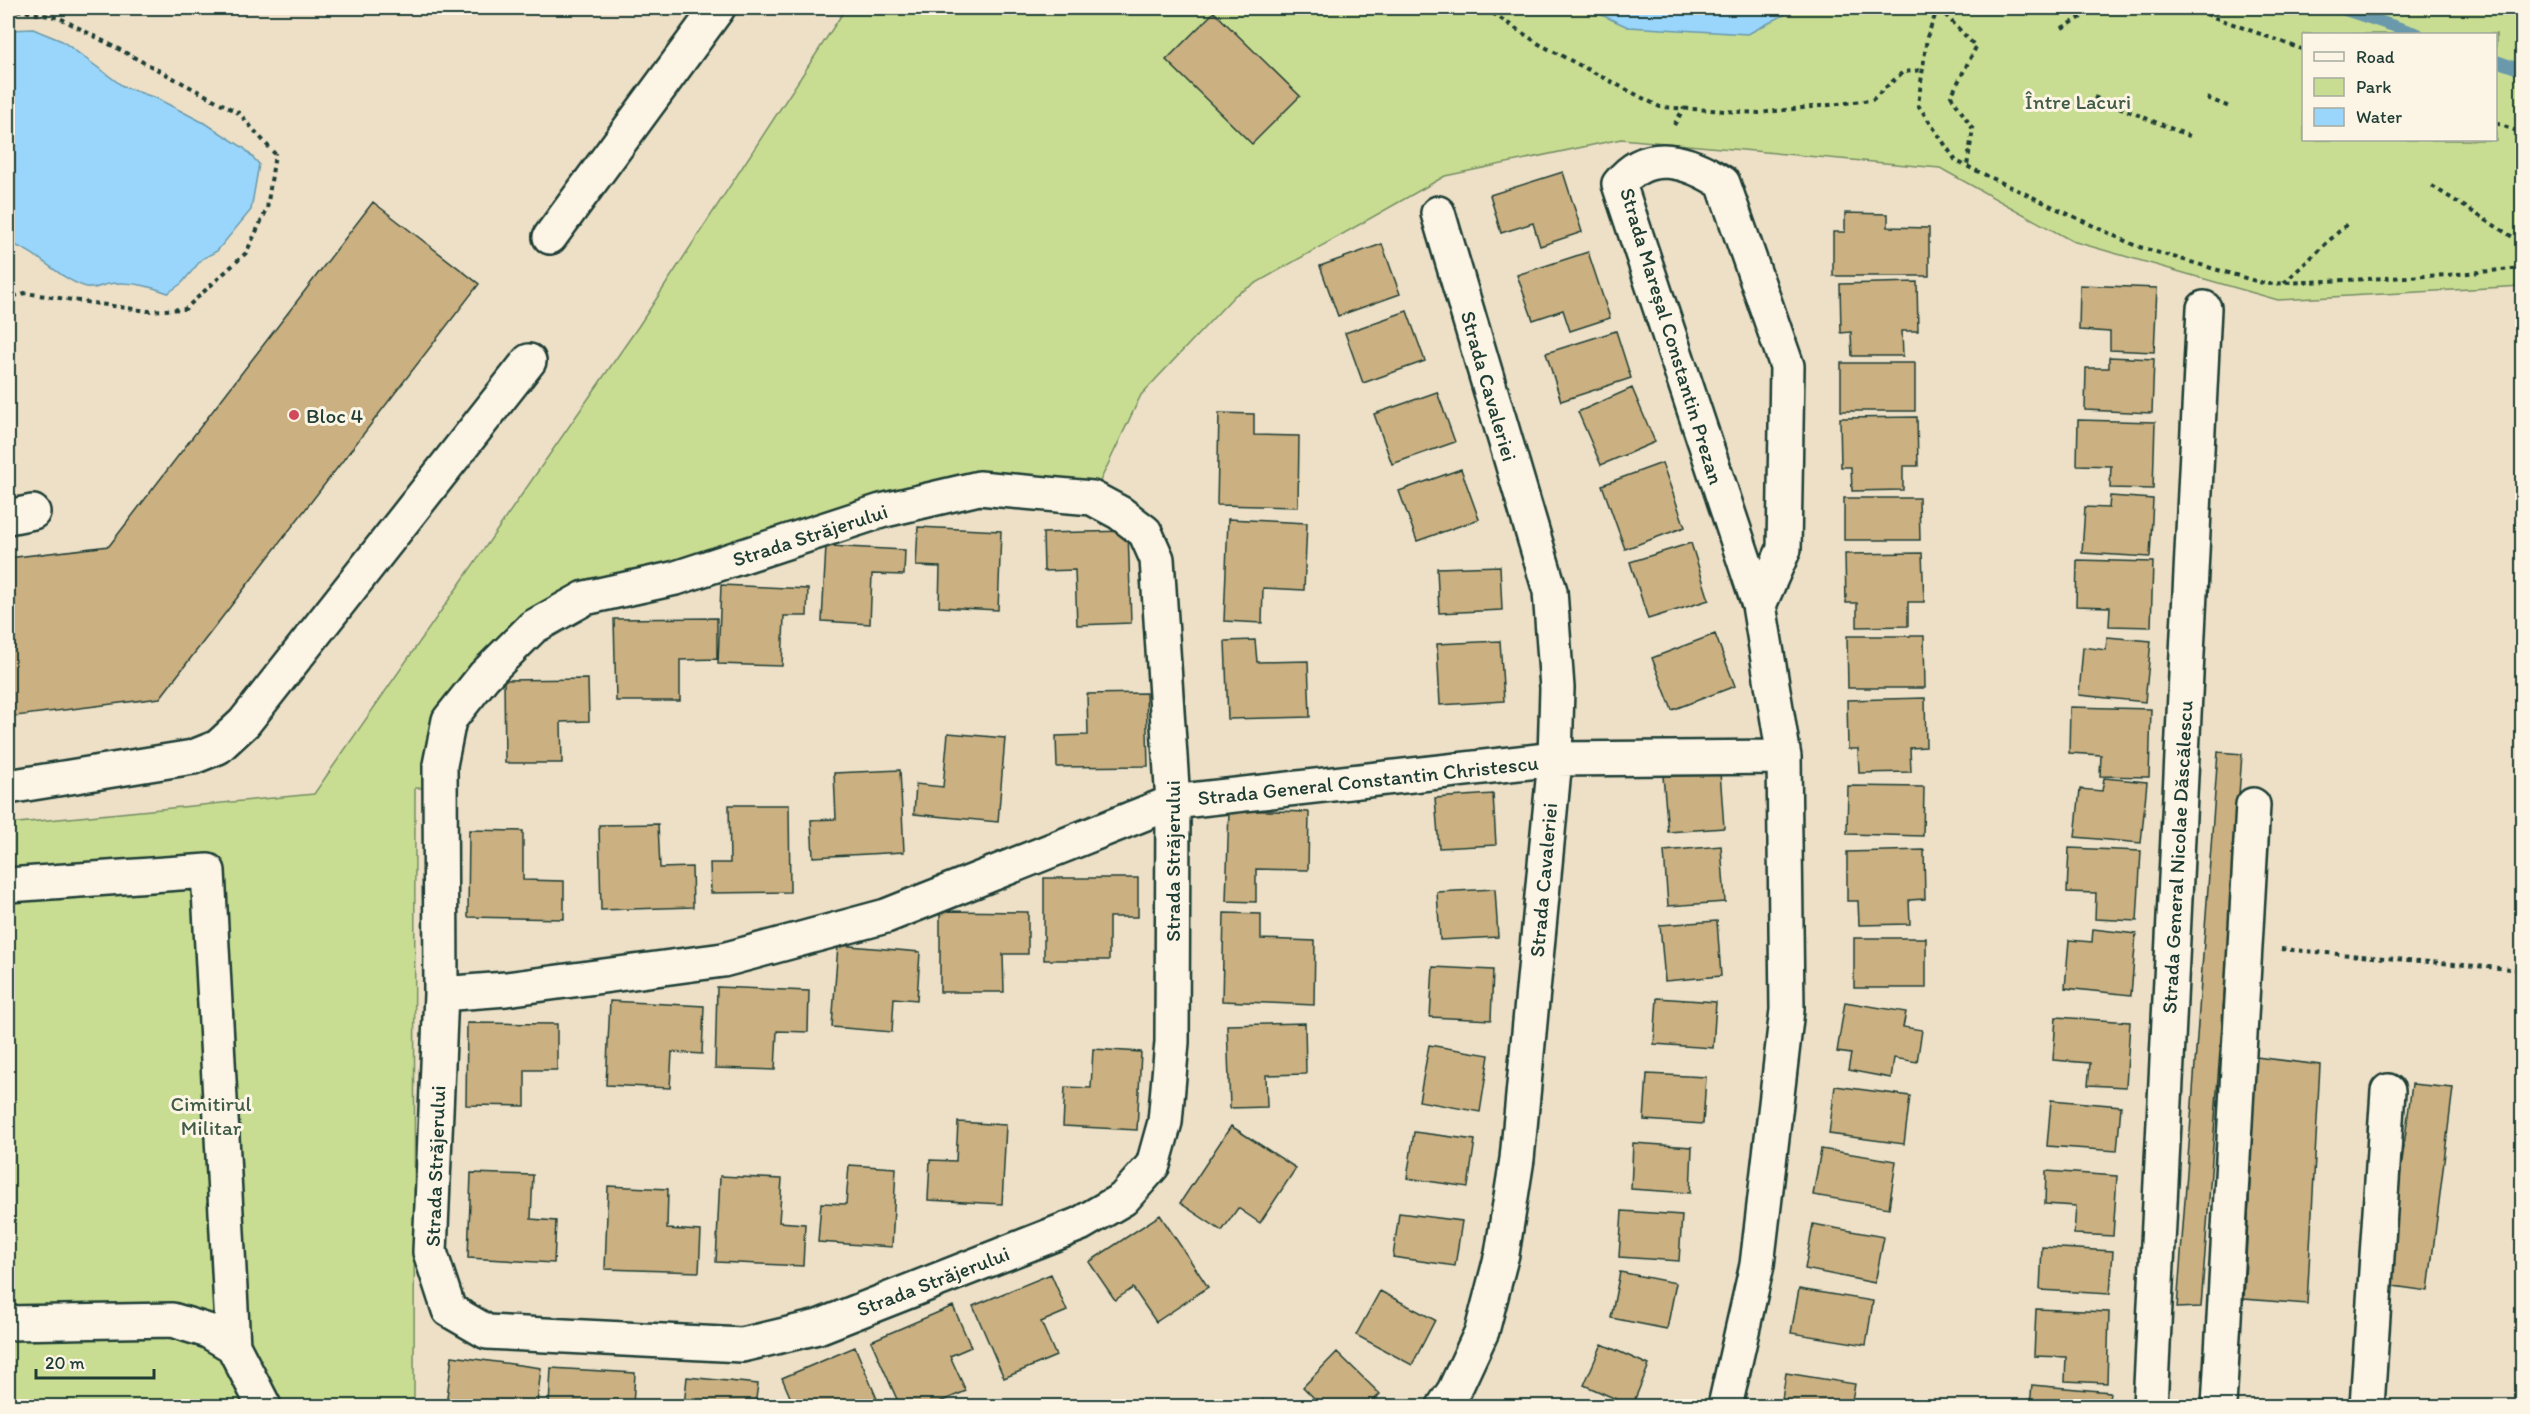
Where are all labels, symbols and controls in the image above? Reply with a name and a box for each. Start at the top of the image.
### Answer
legend [2302,33,2497,141]
text: Road [2356,46,2395,68]
text: Park [2356,76,2391,98]
park label: Între Lacuri [2025,89,2131,114]
text: Water [2356,106,2402,128]
street label: Strada Mareșal Constantin Prezan [1615,185,1729,487]
street label: Strada Cavaleriei [1456,308,1522,464]
place label: Bloc 4 [306,403,364,428]
marker: Bloc 4 [287,408,301,422]
street label: Strada Străjerului [729,498,891,572]
street label: Strada General Nicolae Dăscălescu [2156,700,2198,1014]
street label: Strada General Constantin Christescu [1196,750,1540,810]
street label: Strada Străjerului [1160,780,1185,942]
street label: Strada Cavaleriei [1524,802,1562,958]
street label: Strada Străjerului [420,1085,450,1247]
park label: Cimitirul Militar [171,1091,252,1140]
street label: Strada Străjerului [853,1240,1013,1322]
scale bar [36,1342,154,1380]
text: 20 m [45,1352,85,1374]

